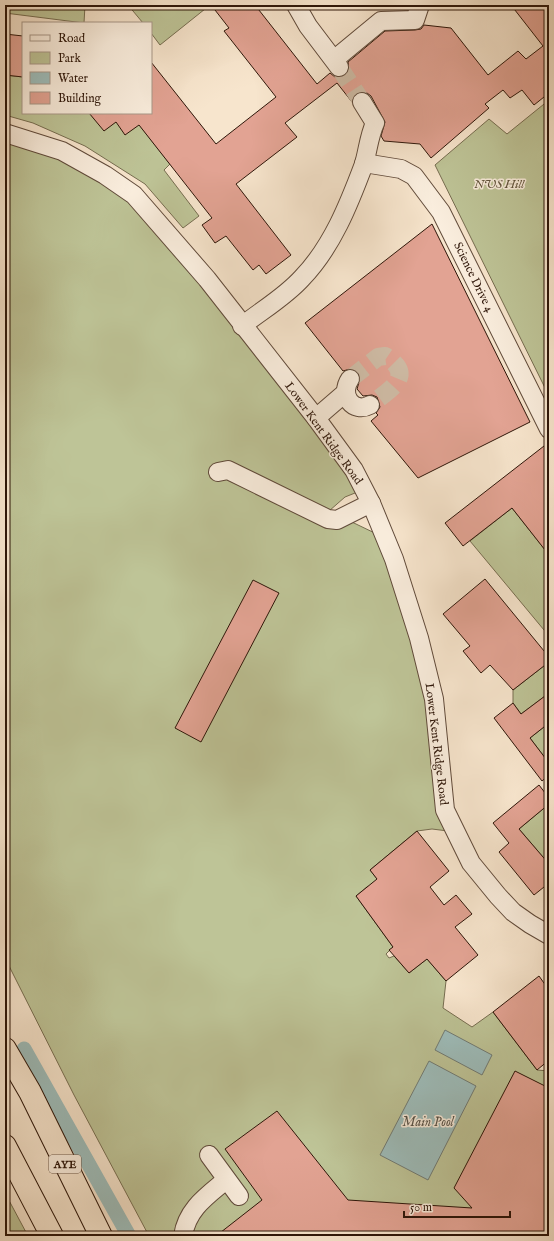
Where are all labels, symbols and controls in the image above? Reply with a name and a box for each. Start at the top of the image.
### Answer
legend [22,22,152,114]
text: Road [58,31,86,46]
text: Park [58,51,81,66]
text: Water [58,71,89,86]
text: Building [58,91,102,106]
park label: NUS Hill [474,177,525,192]
street label: Science Drive 4 [450,240,497,315]
street label: Lower Kent Ridge Road [281,379,366,488]
street label: Lower Kent Ridge Road [422,682,452,807]
water label: Main Pool [402,1114,455,1131]
road number: AYE [49,1155,81,1173]
scale bar [404,1193,510,1219]
text: 50 m [410,1200,432,1215]

